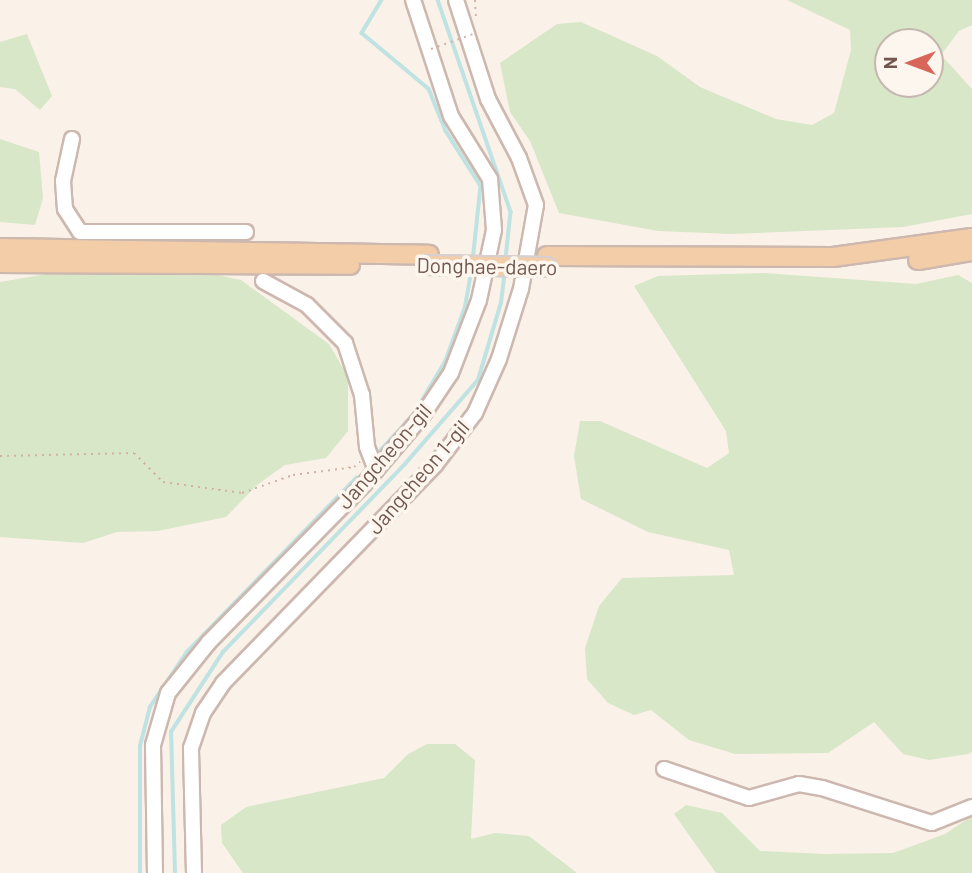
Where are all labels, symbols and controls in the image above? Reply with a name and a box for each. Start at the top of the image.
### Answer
north arrow [874,28,944,98]
text: N [878,57,901,69]
street label: Donghae-daero [416,252,558,280]
street label: Jangcheon-gil [332,398,436,514]
street label: Jangcheon 1-gil [362,415,474,539]

